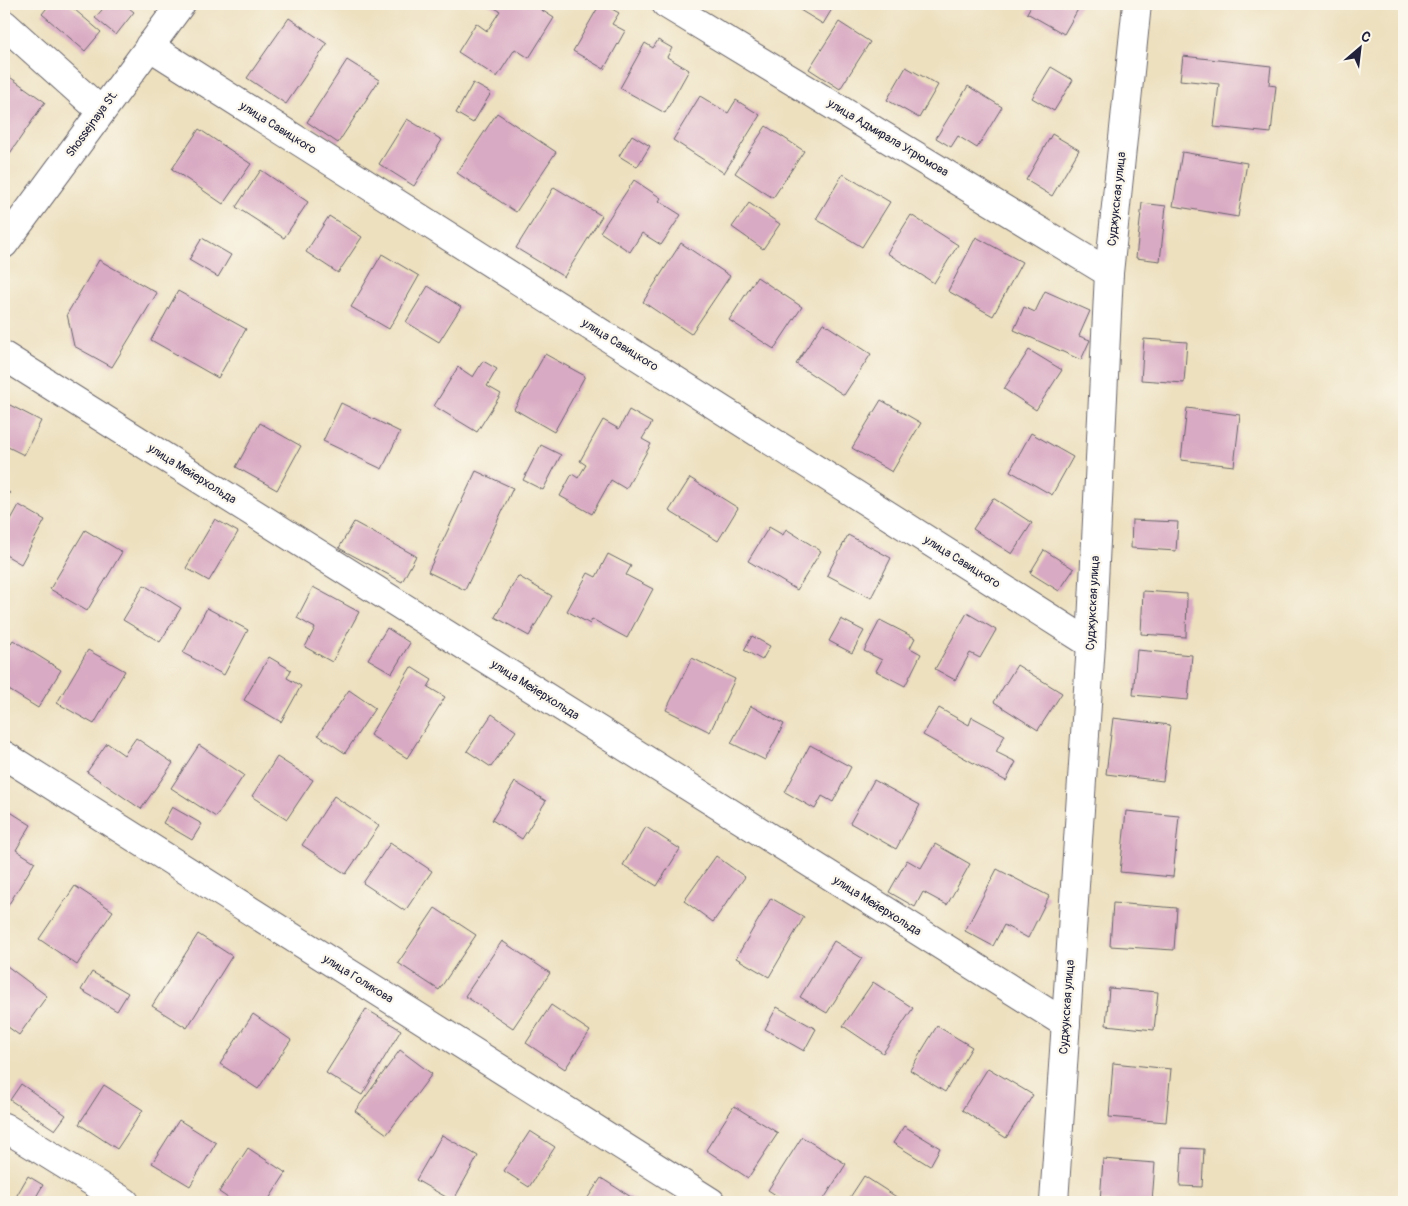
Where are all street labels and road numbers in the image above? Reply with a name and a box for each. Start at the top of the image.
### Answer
street label: Shossejnaya St. [63,88,121,160]
street label: улица Адмирала Угрюмова [824,95,952,180]
street label: улица Савицкого [236,98,320,158]
street label: Суджукская улица [1105,151,1129,247]
street label: улица Савицкого [578,315,662,375]
street label: улица Мейерхольда [144,440,239,507]
street label: улица Савицкого [920,532,1004,592]
street label: Суджукская улица [1083,555,1103,651]
street label: улица Мейерхольда [487,656,582,723]
street label: улица Мейерхольда [829,872,924,939]
street label: улица Голикова [319,951,396,1007]
street label: Суджукская улица [1056,959,1078,1055]

